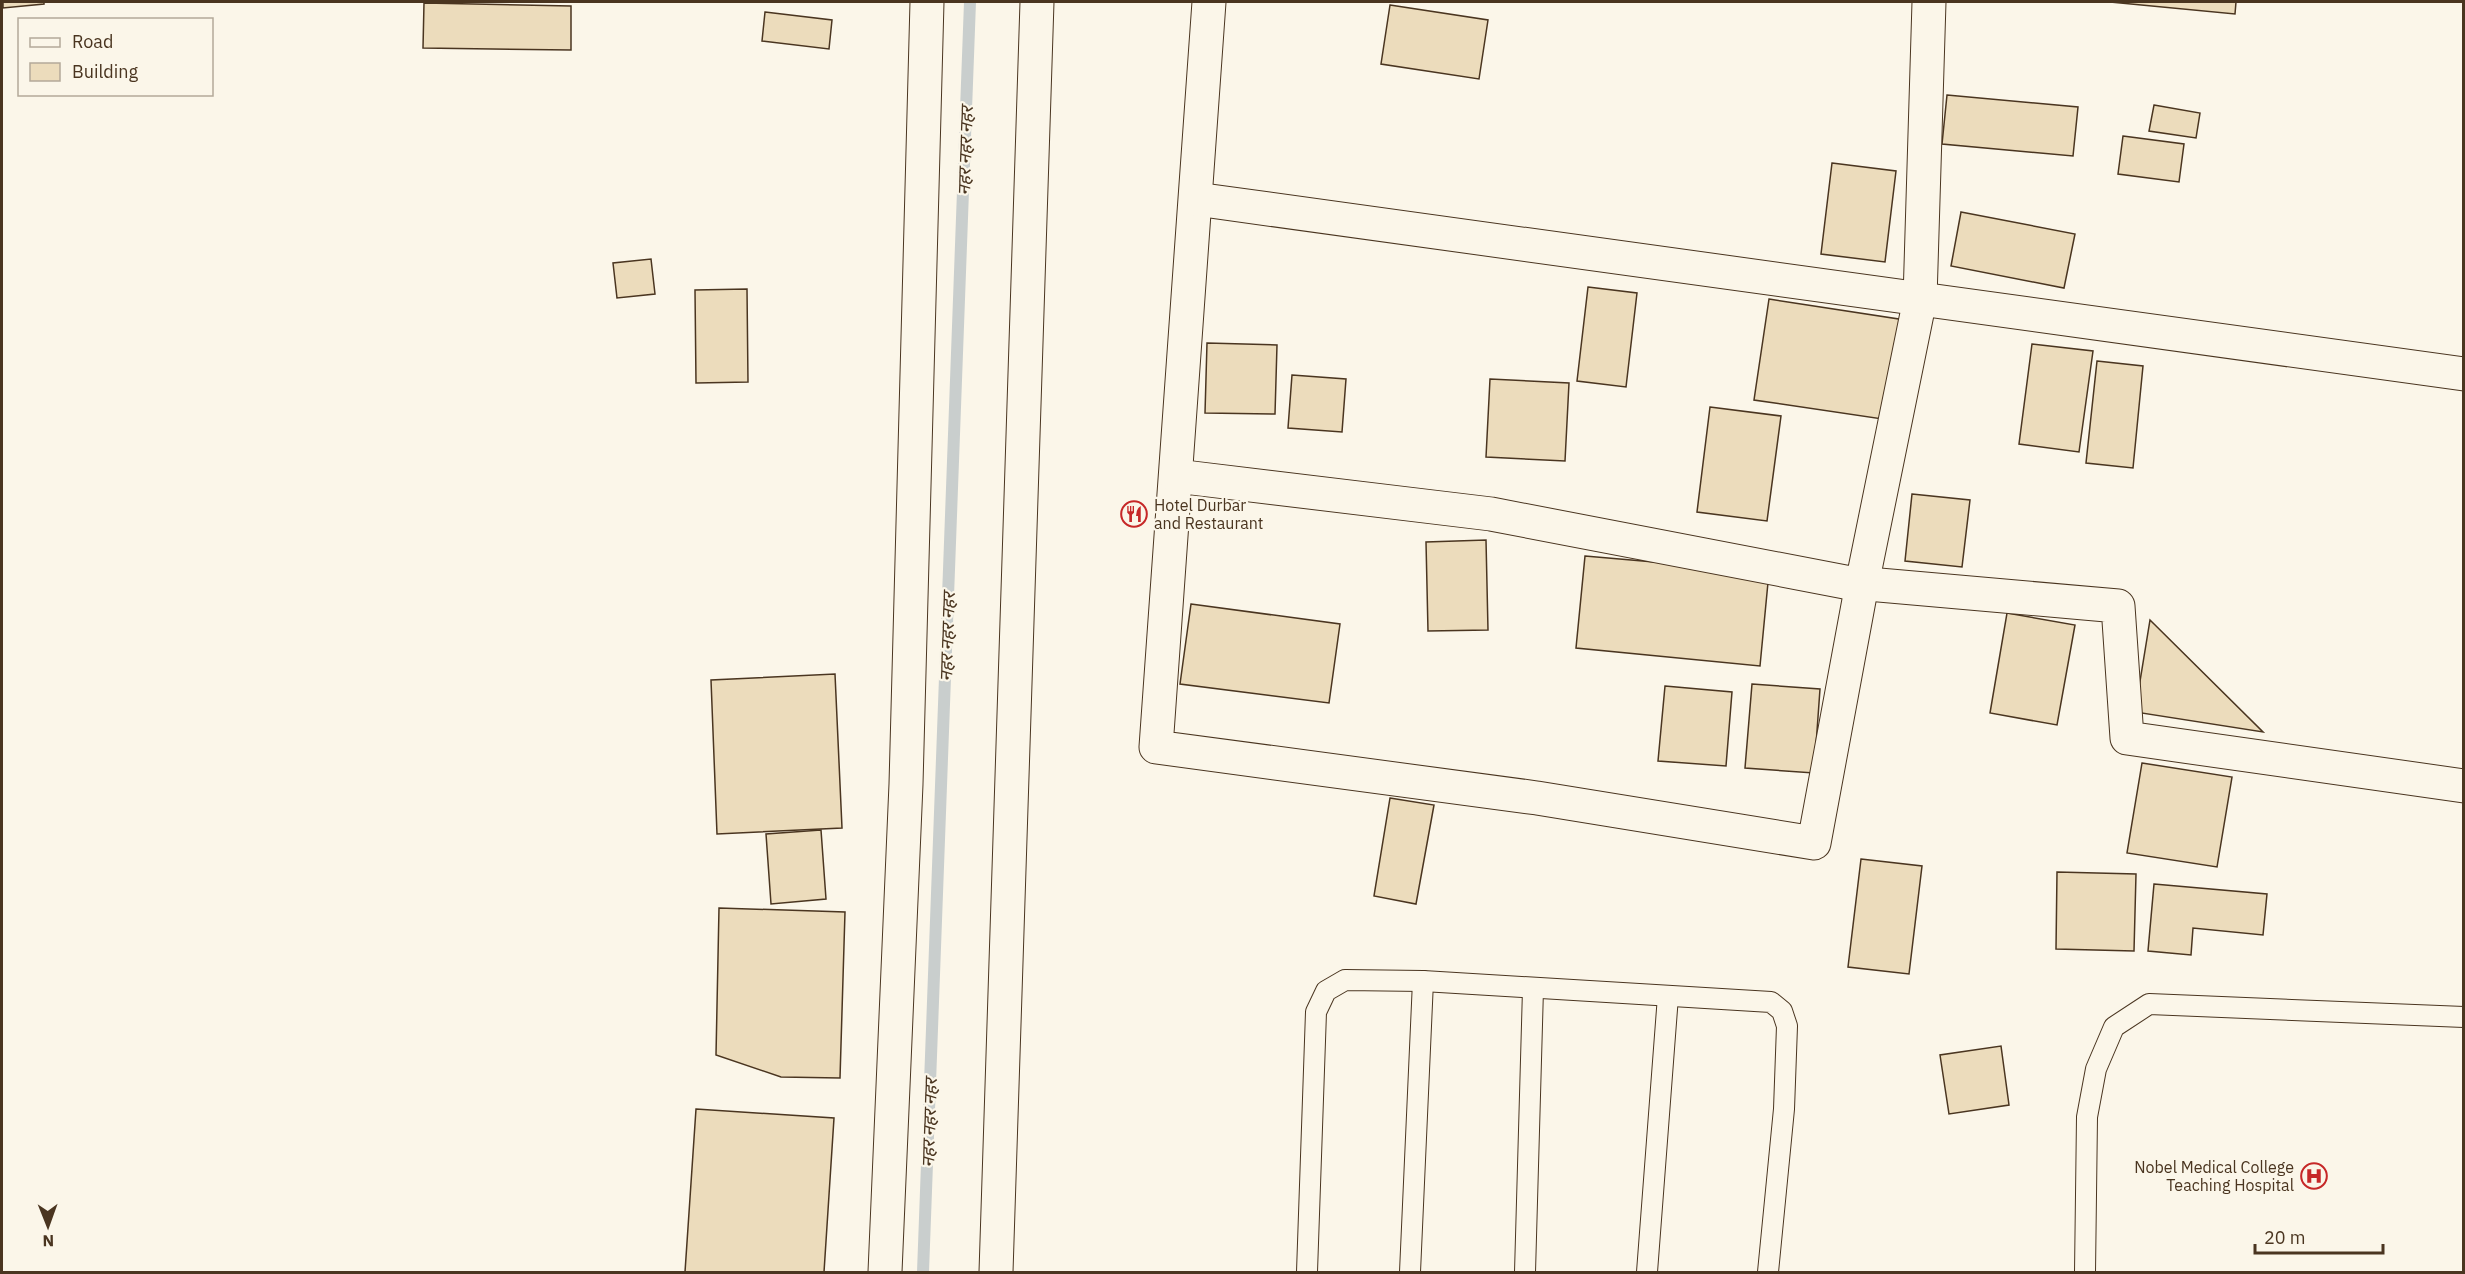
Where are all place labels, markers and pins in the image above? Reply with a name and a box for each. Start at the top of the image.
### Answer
place label: Hotel Durbar and Restaurant [1154,495,1263,533]
restaurant icon: Hotel Durbar and Restaurant [1119,499,1149,529]
place label: Nobel Medical College Teaching Hospital [2134,1157,2294,1195]
hospital icon: Nobel Medical College Teaching Hospital [2299,1161,2329,1191]

